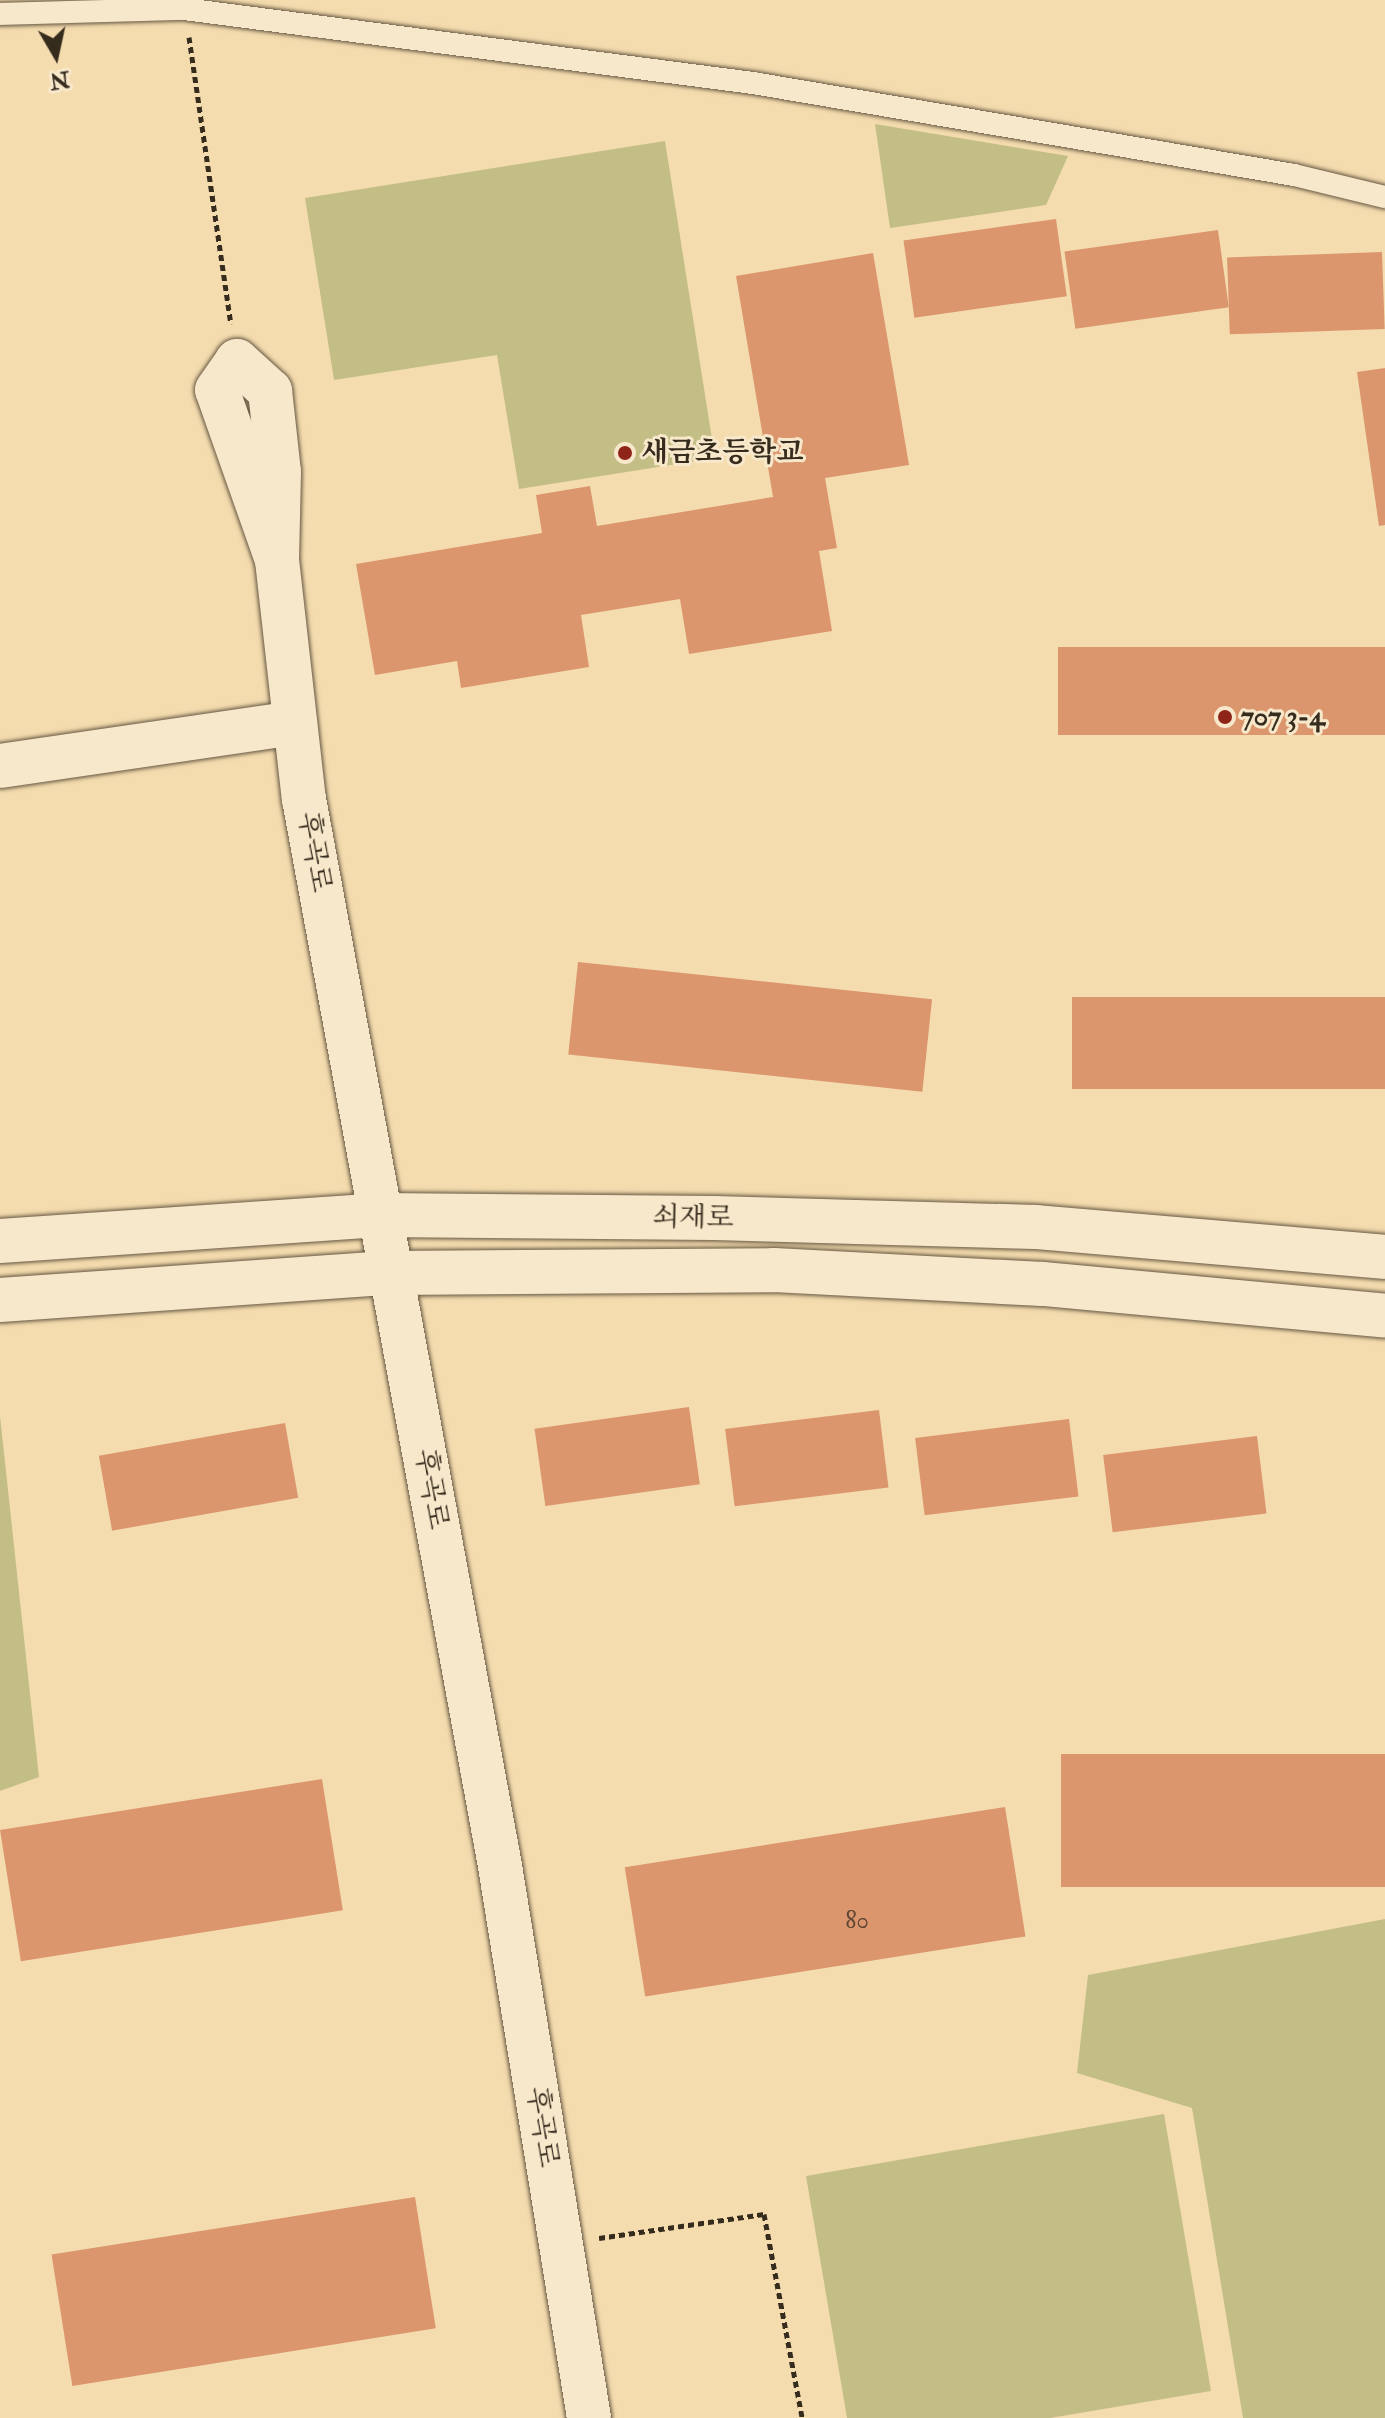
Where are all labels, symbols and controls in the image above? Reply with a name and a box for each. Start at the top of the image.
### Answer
north arrow [16,16,96,96]
text: N [48,64,72,95]
place label: 새금초등학교 [641,436,803,470]
marker: 새금초등학교 [616,444,634,462]
place label: 707 3-4 [1241,700,1325,734]
marker: 707 3-4 [1216,708,1234,726]
street label: 후곡로 [290,809,338,895]
street label: 쇠재로 [652,1200,734,1236]
street label: 후곡로 [407,1446,455,1532]
house number: 80 [845,1907,869,1935]
street label: 후곡로 [519,2084,565,2170]

